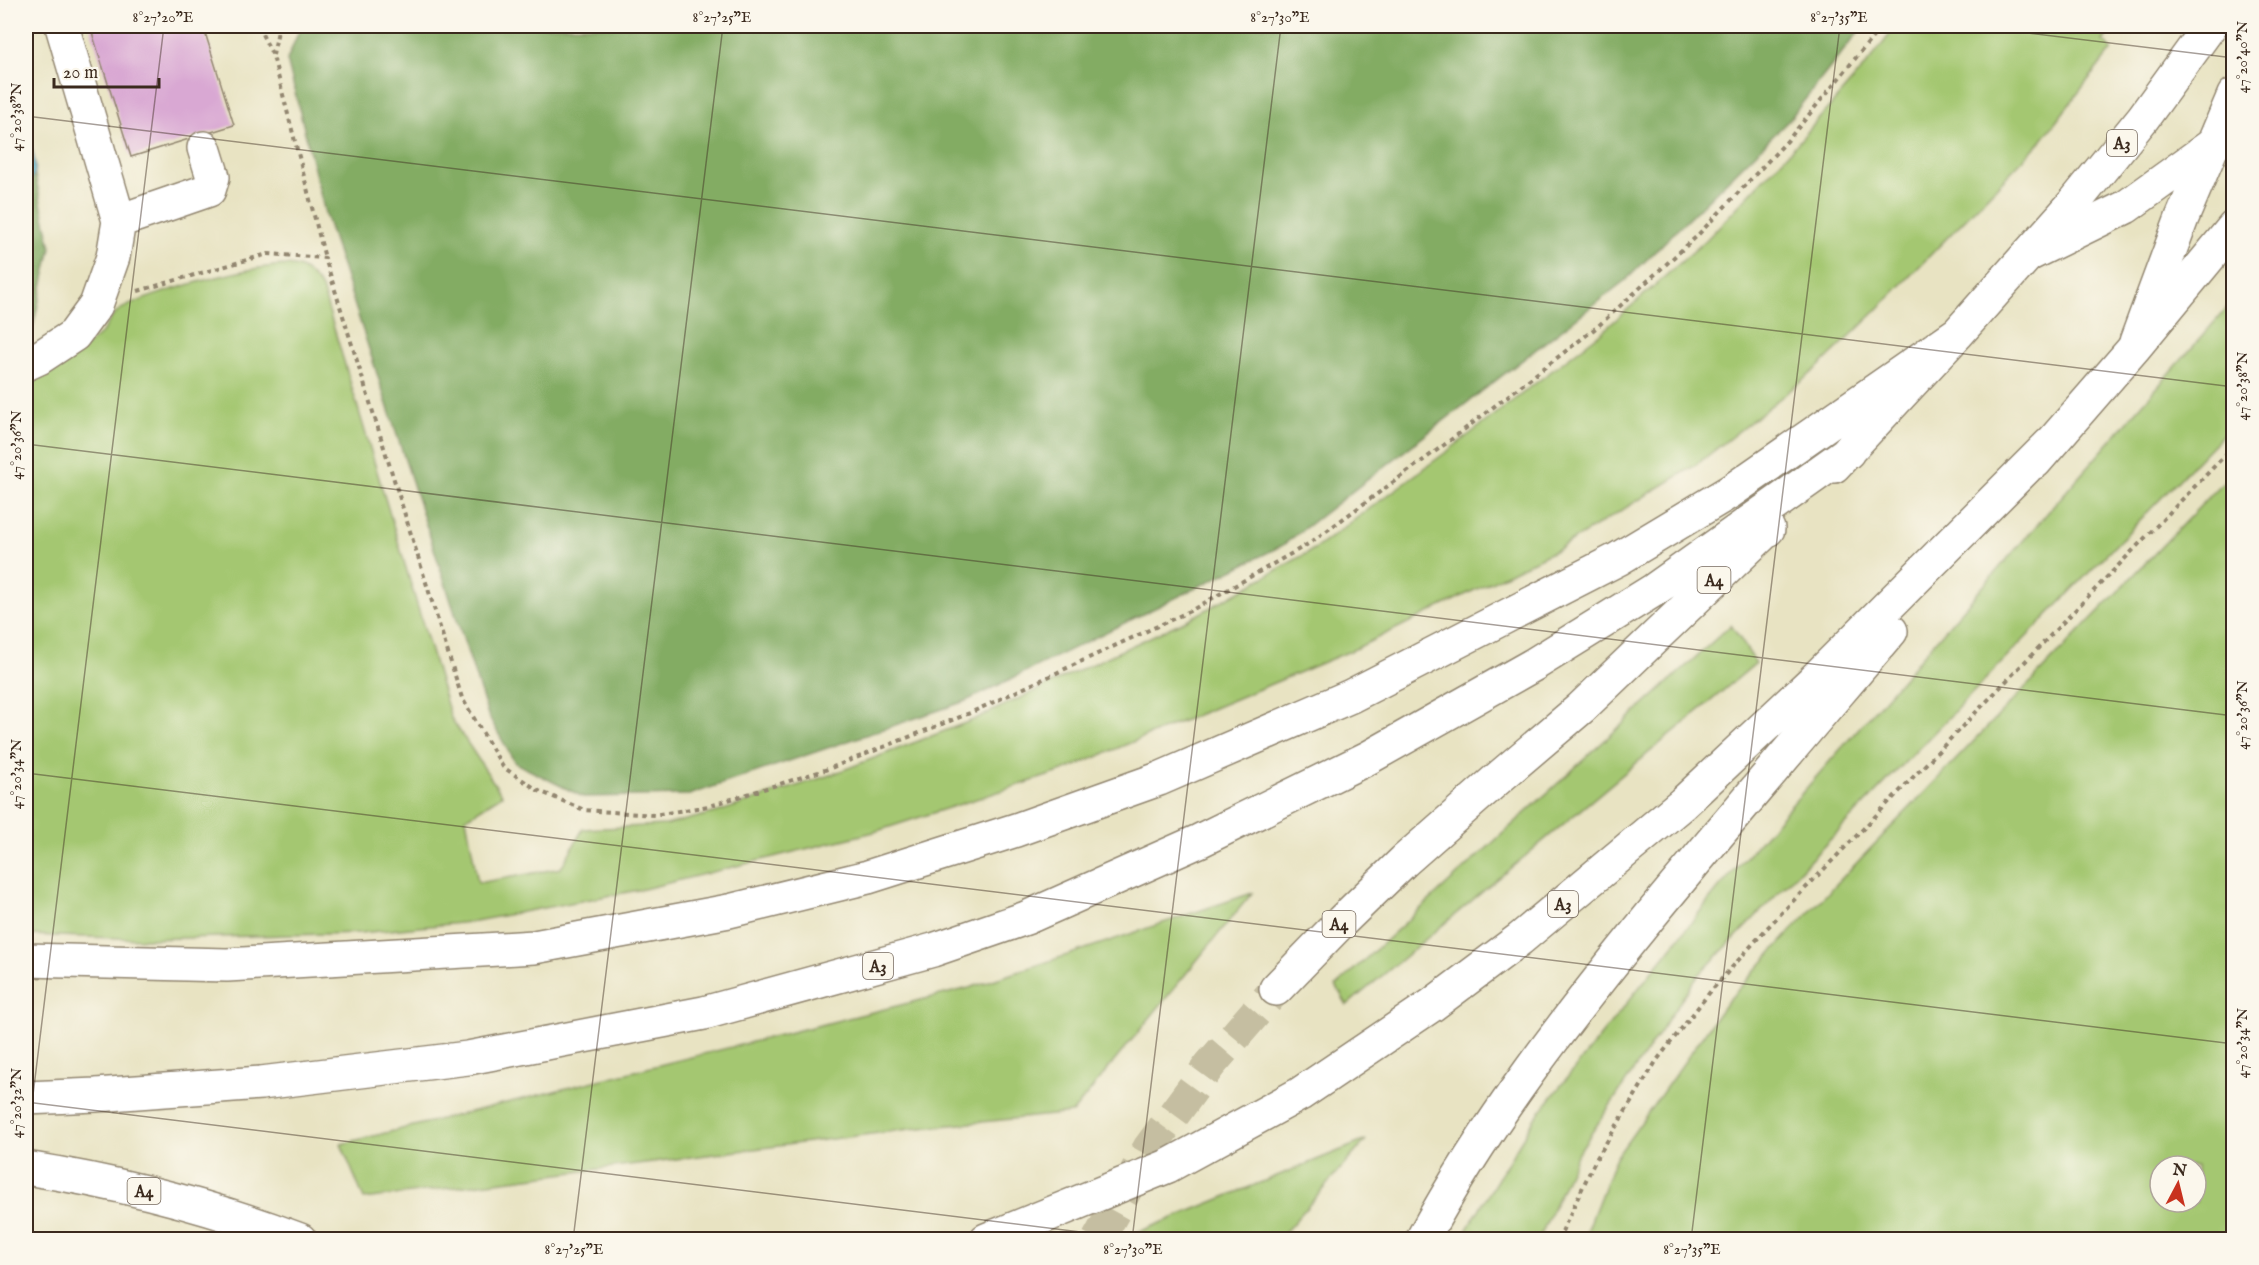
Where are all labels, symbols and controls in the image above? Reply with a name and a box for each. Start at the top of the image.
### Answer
text: 8°27'20"E [133,8,193,27]
text: 8°27'25"E [693,8,751,27]
text: 8°27'30"E [1250,8,1310,27]
text: 8°27'35"E [1810,8,1868,27]
text: 47°20'40"N [2233,21,2252,93]
scale bar [54,51,159,89]
text: 20 m [63,62,98,85]
text: 47°20'38"N [7,82,26,152]
road number: A3 [2107,130,2137,156]
text: 47°20'38"N [2233,351,2252,421]
text: 47°20'36"N [7,410,26,480]
road number: A4 [1698,567,1730,593]
text: 47°20'36"N [2233,680,2252,750]
text: 47°20'34"N [7,739,26,809]
road number: A3 [1548,891,1578,917]
road number: A4 [1322,911,1356,937]
road number: A3 [863,953,893,979]
text: 47°20'34"N [2233,1008,2252,1078]
text: 47°20'32"N [7,1068,26,1138]
north arrow [2148,1154,2208,1214]
text: N [2171,1160,2188,1182]
road number: A4 [128,1178,160,1204]
text: 8°27'25"E [545,1240,603,1259]
text: 8°27'30"E [1103,1240,1163,1259]
text: 8°27'35"E [1663,1240,1721,1259]

